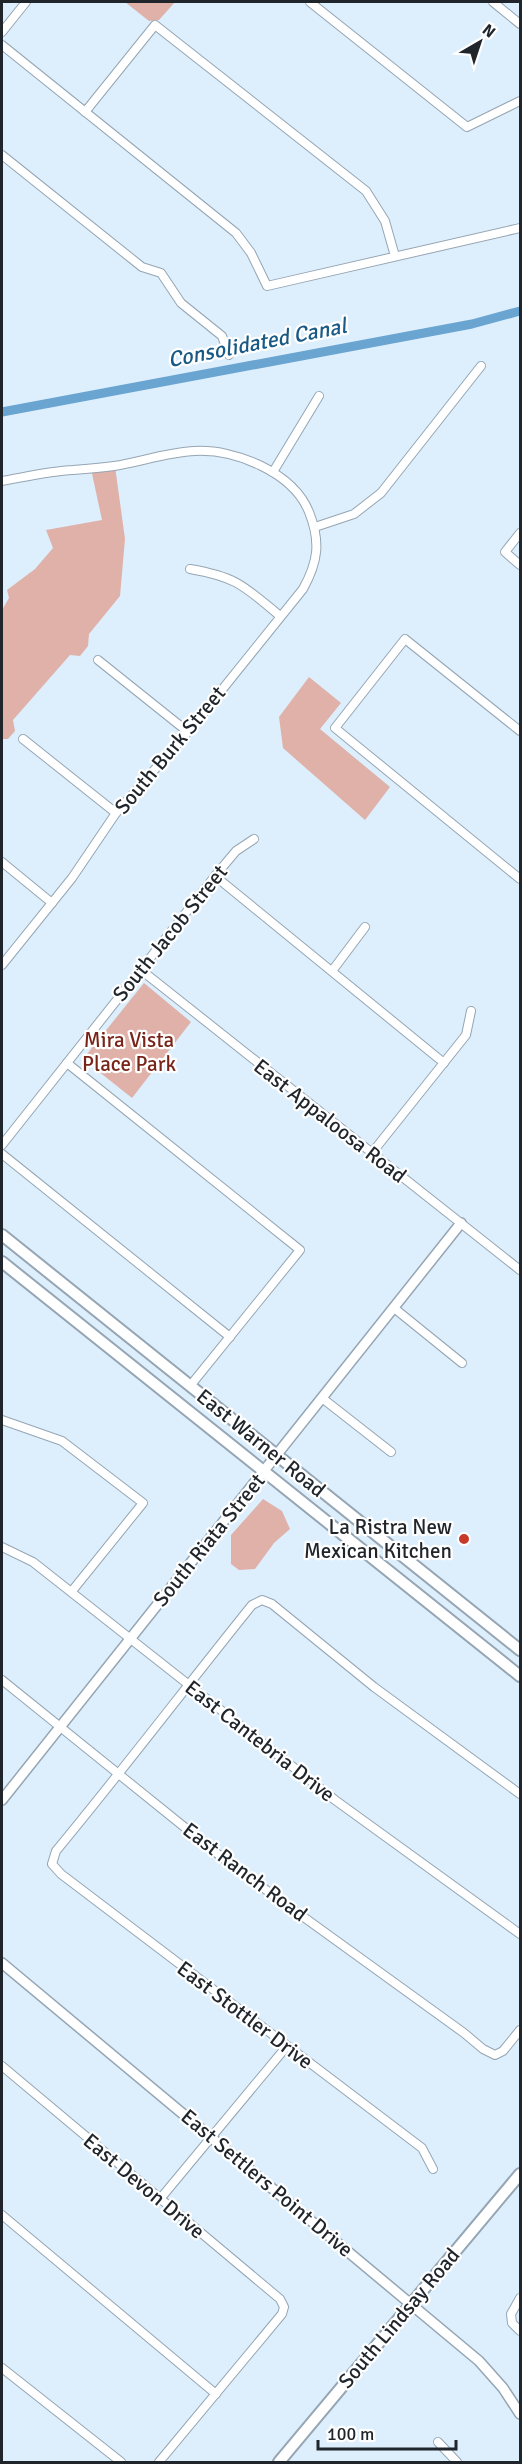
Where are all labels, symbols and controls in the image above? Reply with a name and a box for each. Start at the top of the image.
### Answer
north arrow [450,12,510,72]
text: N [478,20,499,42]
water label: Consolidated Canal [165,312,350,373]
street label: South Burk Street [109,681,231,819]
street label: South Jacob Street [107,860,233,1006]
park label: Mira Vista Place Park [82,1027,176,1077]
street label: East Appaloosa Road [249,1053,411,1189]
street label: East Warner Road [191,1383,331,1503]
street label: South Riata Street [147,1468,271,1612]
place label: La Ristra New Mexican Kitchen [304,1514,452,1564]
marker: La Ristra New Mexican Kitchen [457,1532,471,1546]
street label: East Cantebria Drive [180,1674,340,1808]
street label: East Ranch Road [178,1817,312,1927]
street label: East Stottler Drive [172,1955,318,2075]
street label: East Settlers Point Drive [176,2103,358,2263]
street label: East Devon Drive [78,2128,210,2244]
street label: South Lindsay Road [333,2243,465,2393]
scale bar [318,2413,456,2451]
text: 100 m [327,2423,374,2445]

